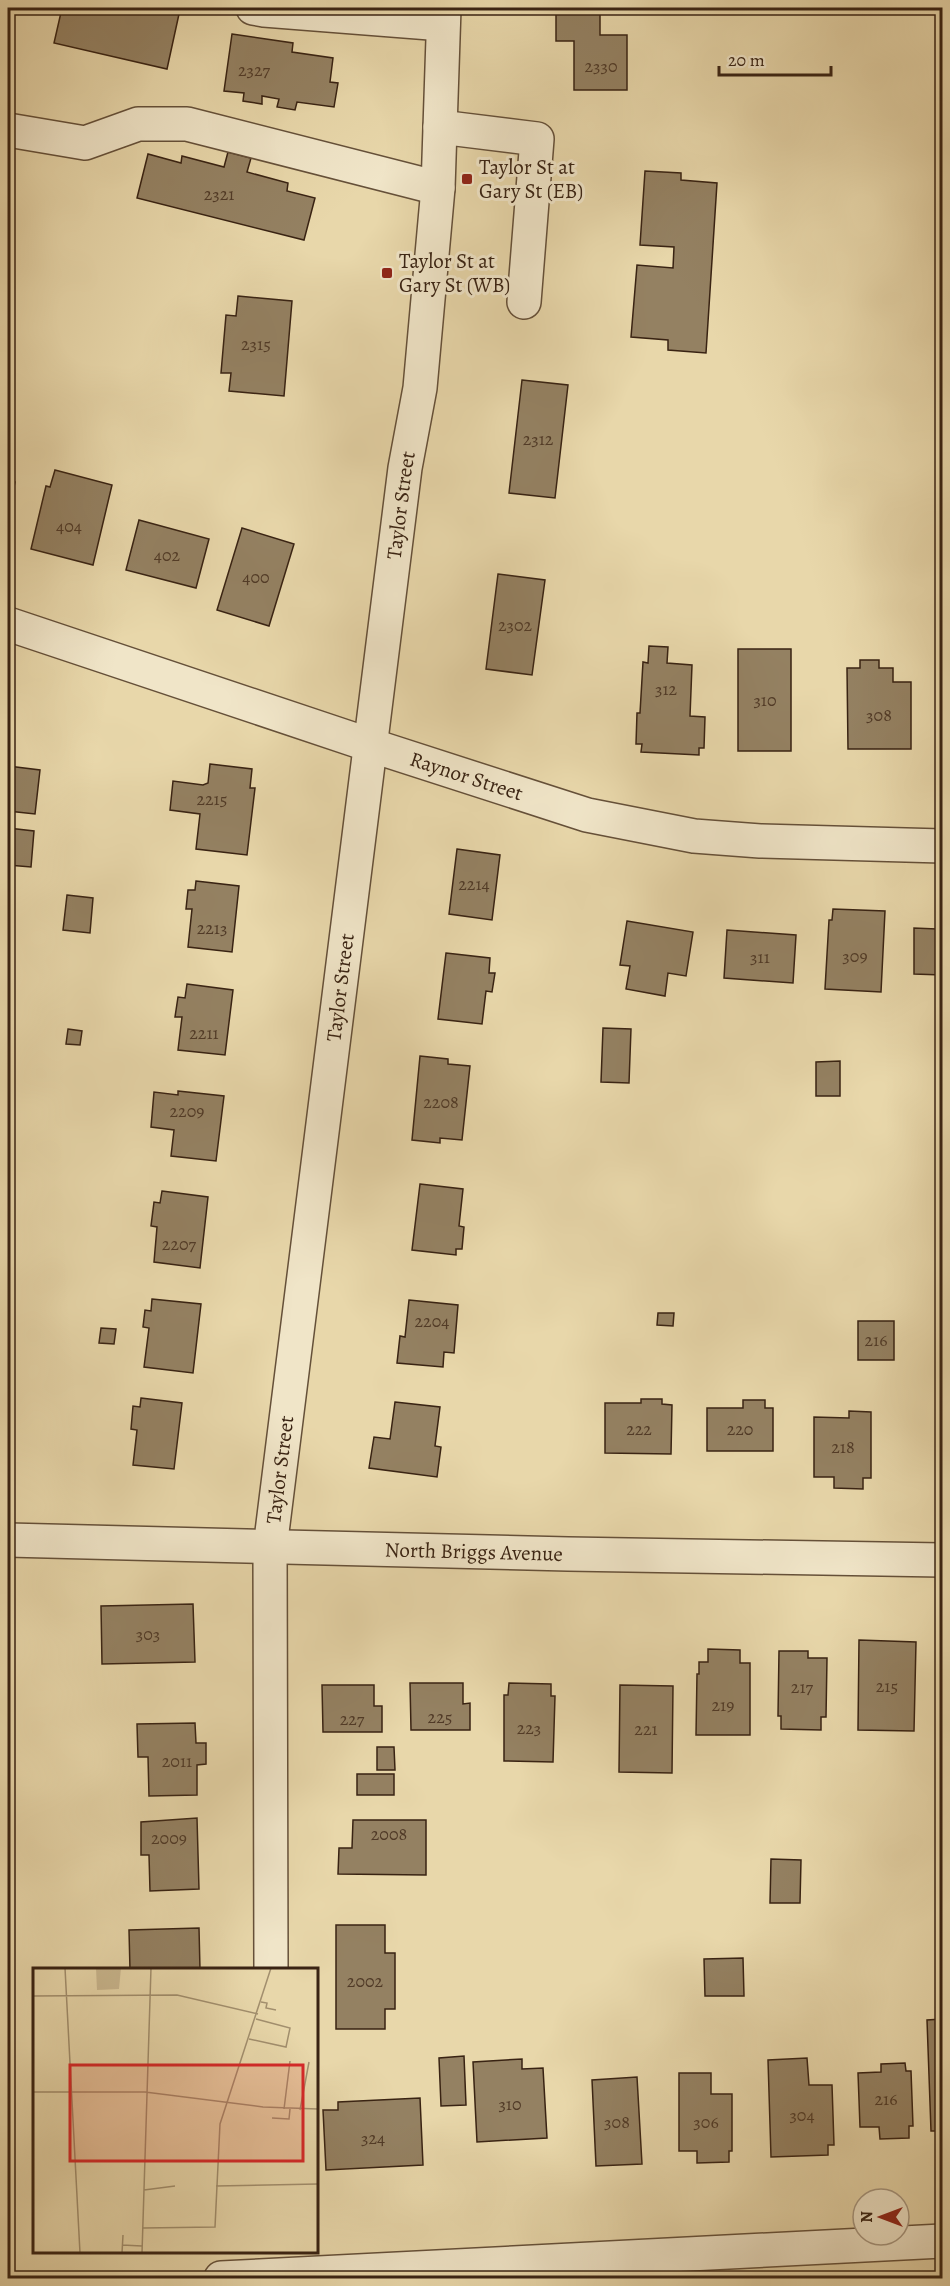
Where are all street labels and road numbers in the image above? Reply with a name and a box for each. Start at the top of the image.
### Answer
street label: Taylor Street [380,449,422,561]
street label: Raynor Street [406,745,526,807]
street label: Taylor Street [319,932,361,1043]
street label: Taylor Street [259,1414,300,1525]
street label: North Briggs Avenue [384,1535,563,1568]

